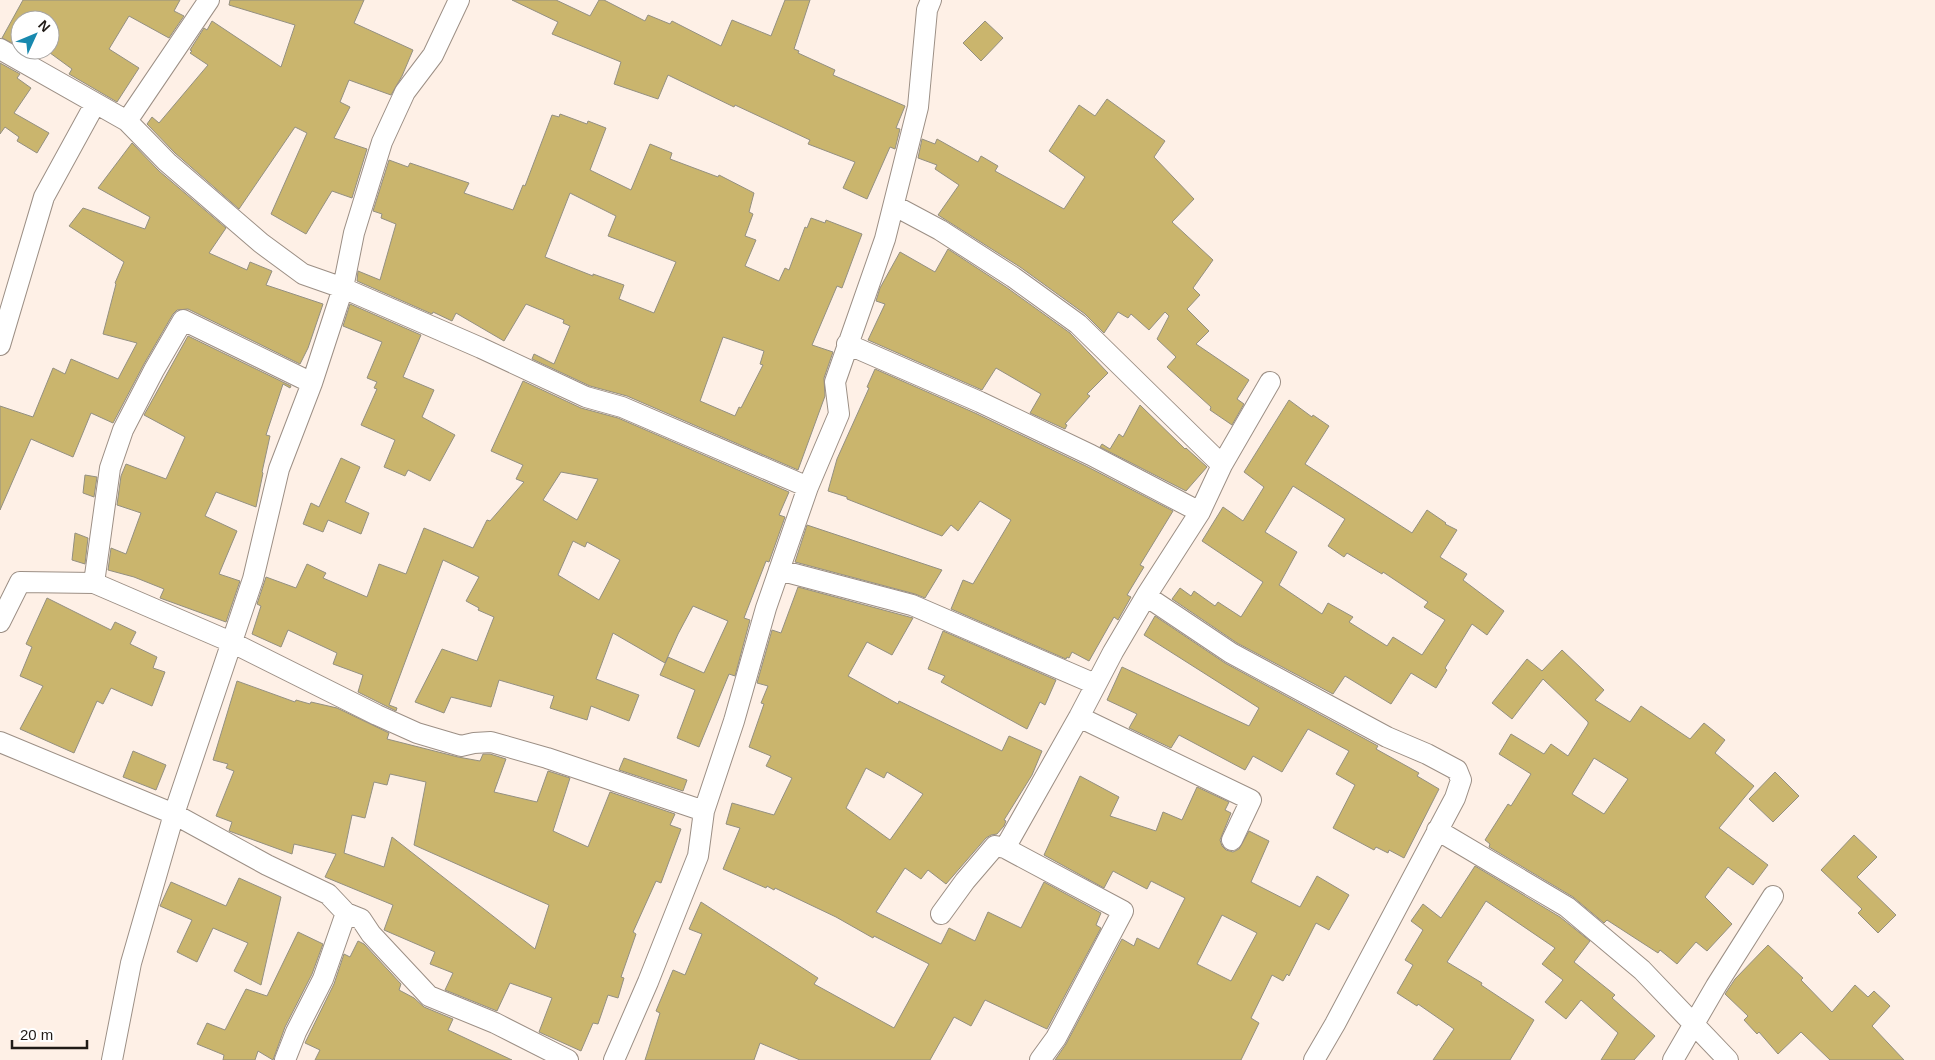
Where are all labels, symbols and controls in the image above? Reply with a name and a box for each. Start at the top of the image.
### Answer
north arrow [10,10,60,60]
text: N [35,17,54,35]
scale bar [12,1018,88,1050]
text: 20 m [20,1026,53,1043]

